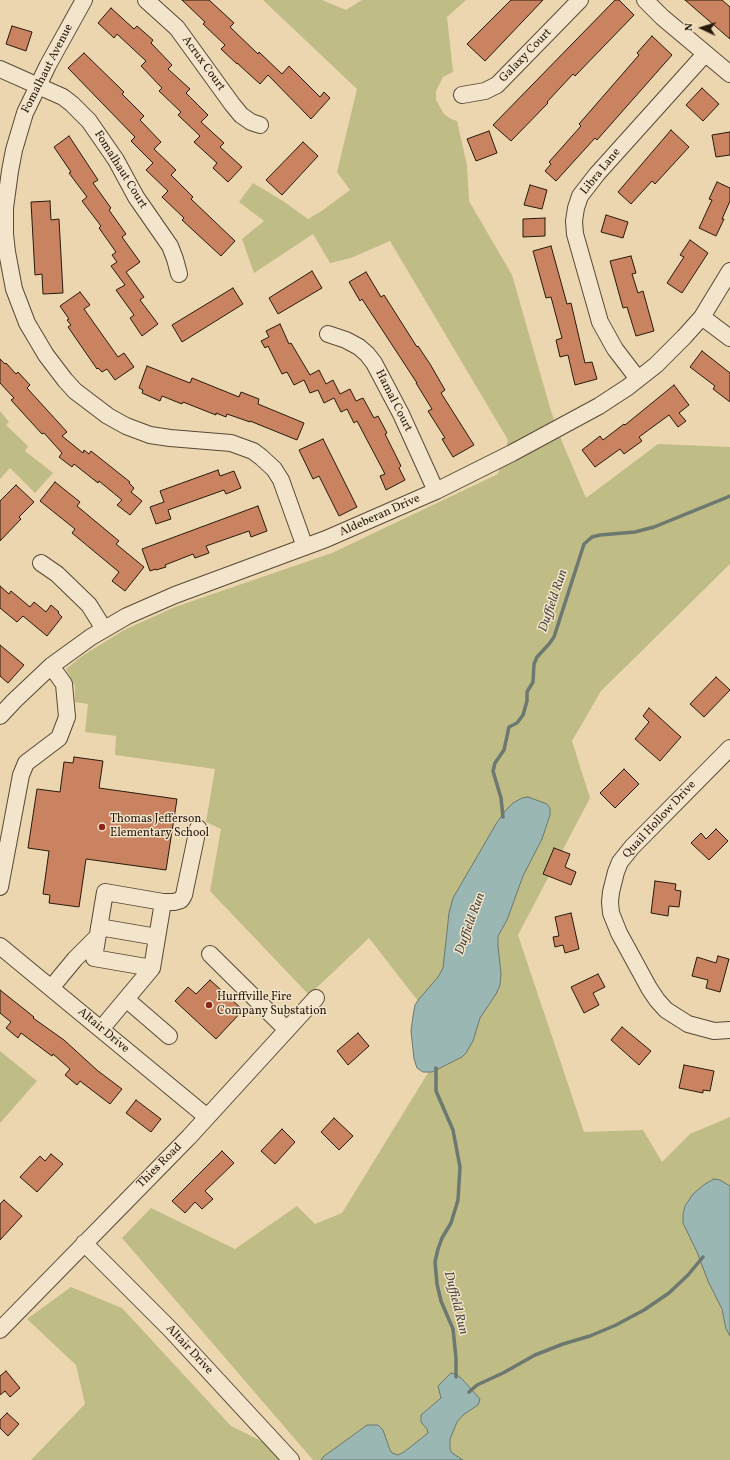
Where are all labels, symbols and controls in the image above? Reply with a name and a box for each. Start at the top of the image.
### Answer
north arrow [682,8,722,48]
street label: Fomalhaut Avenue [19,22,77,116]
text: N [682,23,697,32]
street label: Galaxy Court [497,26,555,86]
street label: Acrux Court [178,34,228,94]
street label: Fomalhaut Court [90,128,150,212]
street label: Libra Lane [578,146,624,198]
street label: Hamal Court [371,368,415,434]
street label: Aldeberan Drive [338,492,422,540]
water label: Duffield Run [536,568,572,634]
street label: Quail Hollow Drive [620,778,700,862]
place label: Thomas Jefferson Elementary School [110,813,209,841]
marker: Thomas Jefferson Elementary School [97,822,107,832]
water label: Duffield Run [453,891,489,957]
place label: Hurffville Fire Company Substation [217,991,327,1019]
marker: Hurffville Fire Company Substation [204,1000,214,1010]
street label: Altair Drive [74,1005,132,1057]
street label: Thies Road [134,1140,186,1192]
water label: Duffield Run [440,1270,470,1336]
street label: Altair Drive [162,1322,216,1378]

